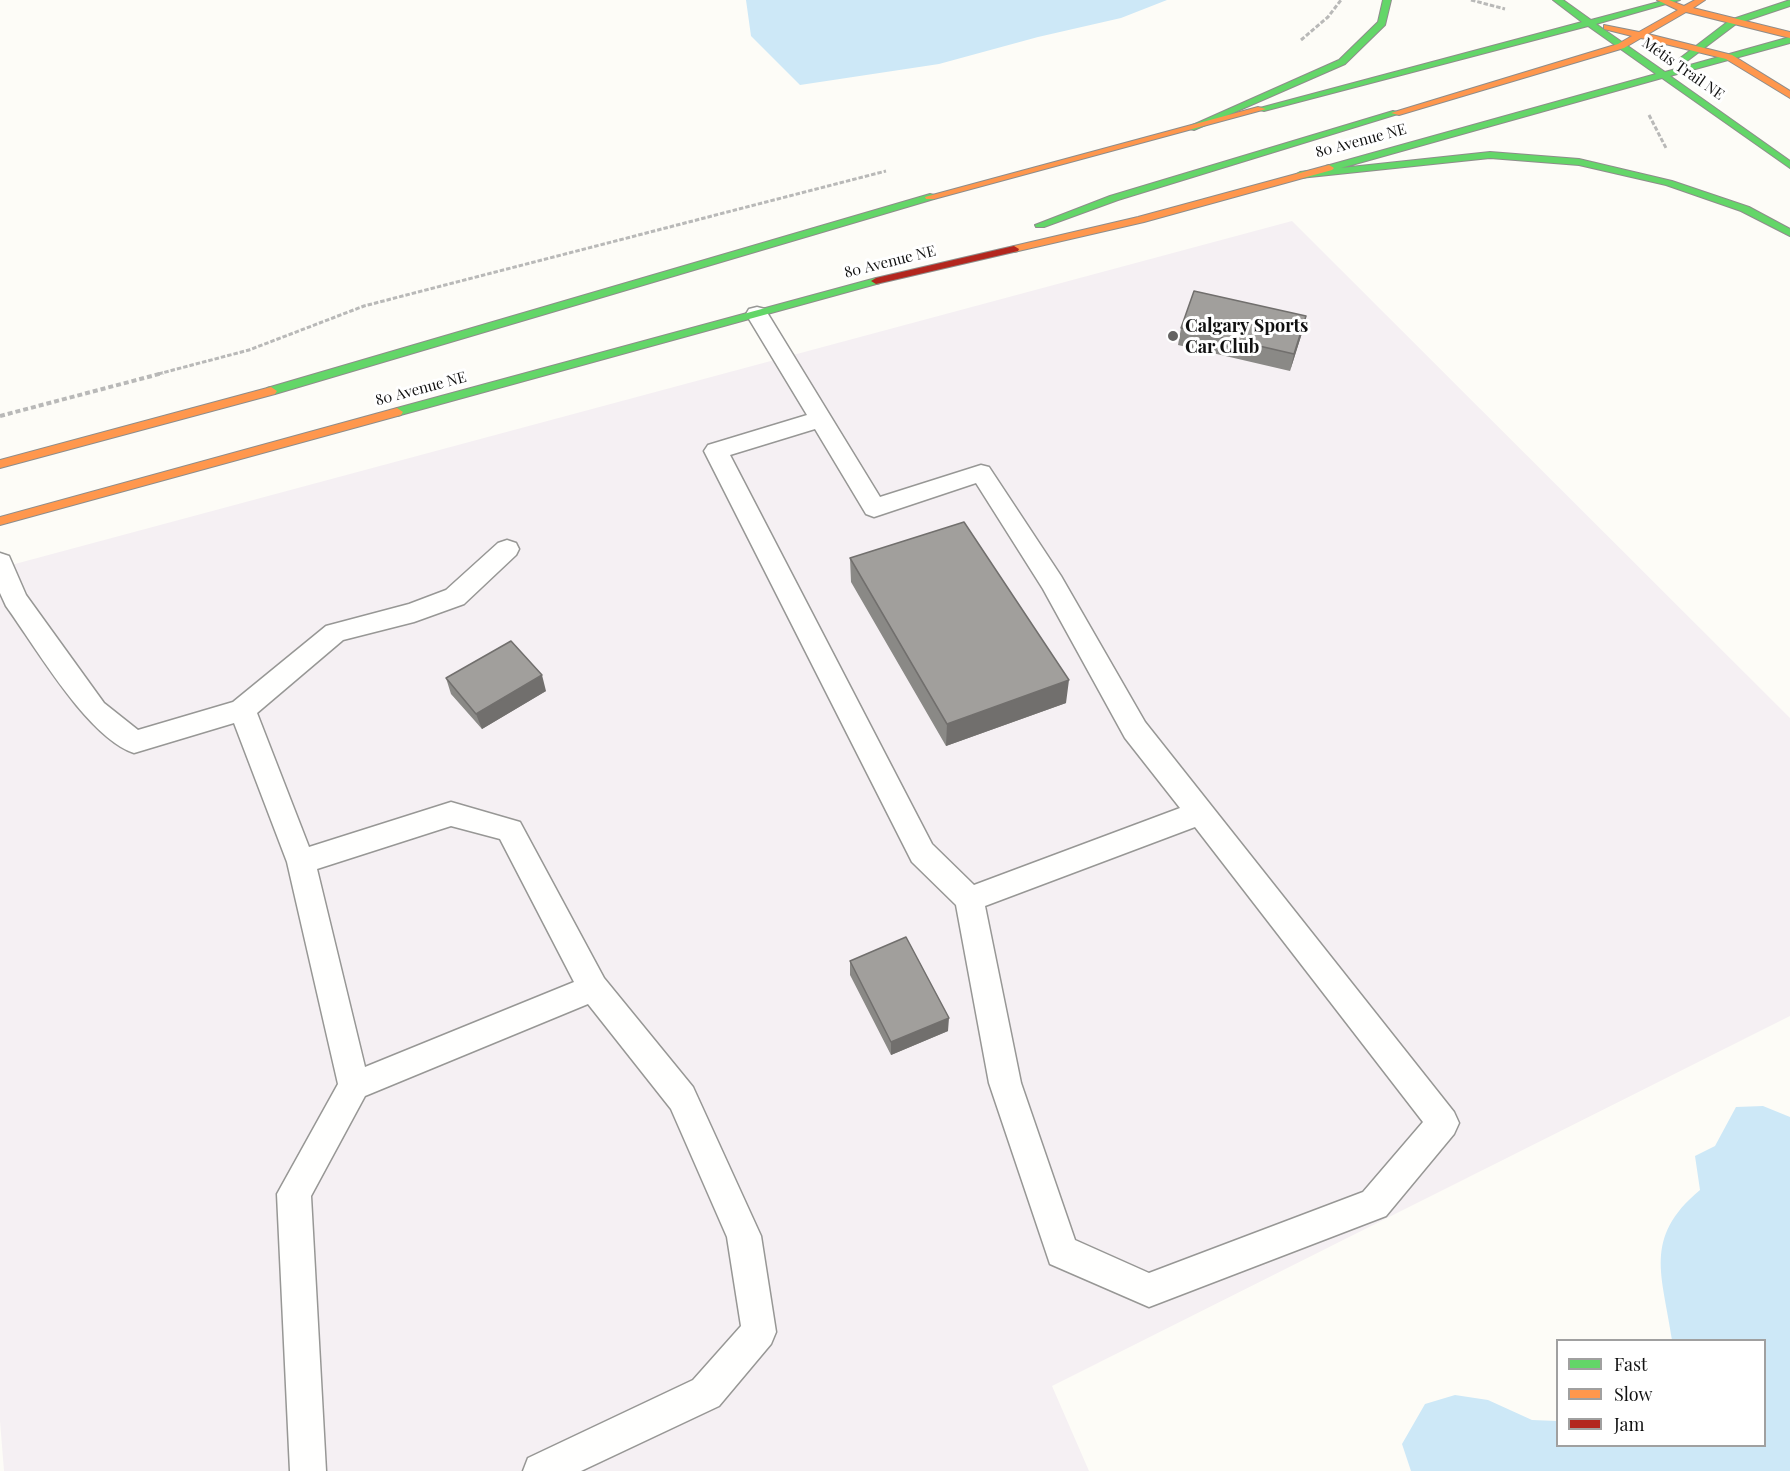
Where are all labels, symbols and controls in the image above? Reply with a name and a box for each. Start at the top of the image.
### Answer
street label: Métis Trail NE [1638,34,1728,104]
street label: 80 Avenue NE [1314,120,1408,162]
street label: 80 Avenue NE [842,242,938,282]
place label: Calgary Sports Car Club [1185,315,1308,358]
marker: Calgary Sports Car Club [1166,329,1180,343]
street label: 80 Avenue NE [374,368,468,410]
legend [1556,1339,1766,1447]
text: Fast [1614,1352,1647,1376]
text: Slow [1614,1382,1652,1406]
text: Jam [1614,1412,1644,1436]

